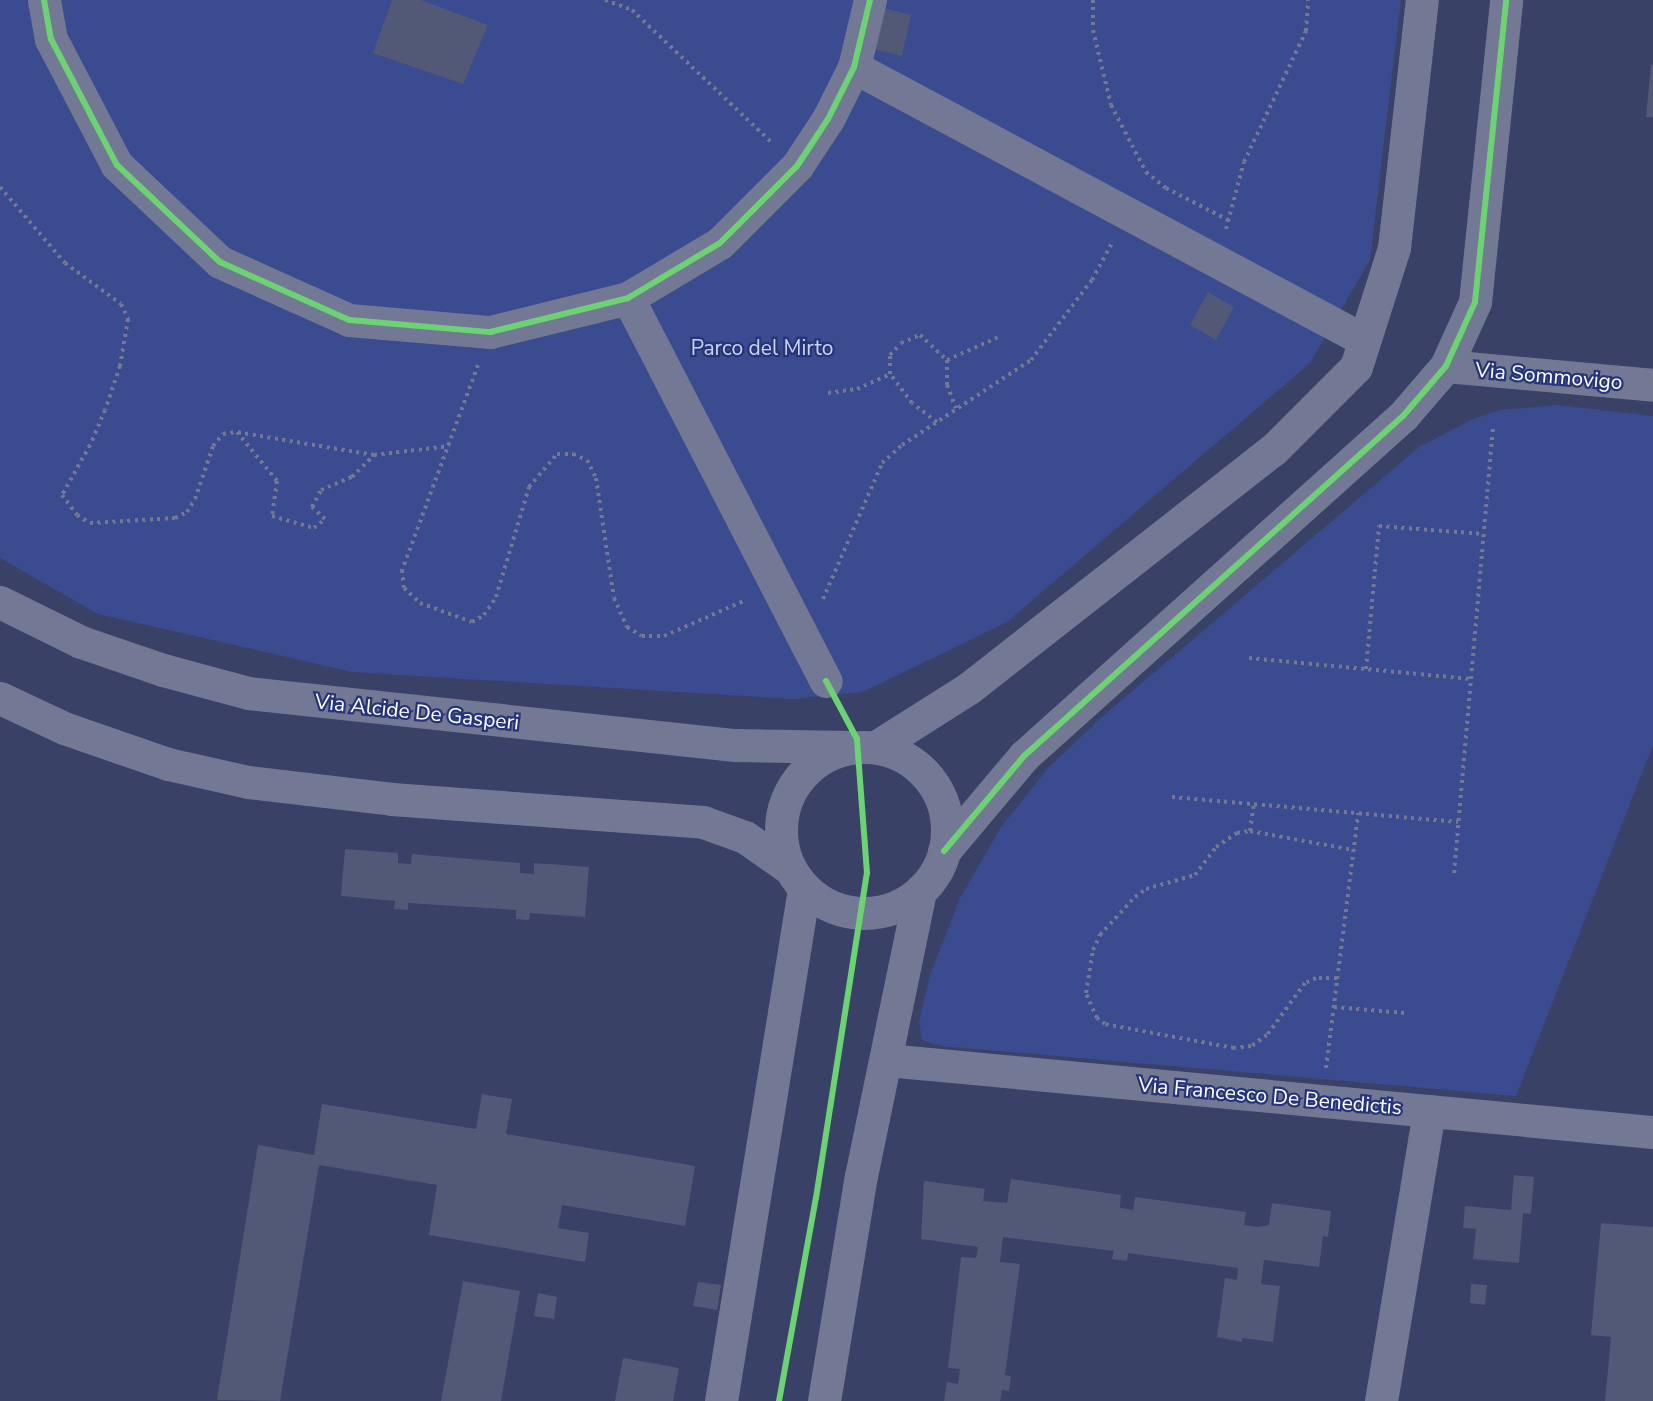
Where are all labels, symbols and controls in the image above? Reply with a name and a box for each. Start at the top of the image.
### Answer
park label: Parco del Mirto [691,335,833,361]
street label: Via Sommovigo [1474,357,1624,395]
street label: Via Alcide De Gasperi [314,689,520,735]
street label: Via Francesco De Benedictis [1137,1072,1403,1120]

